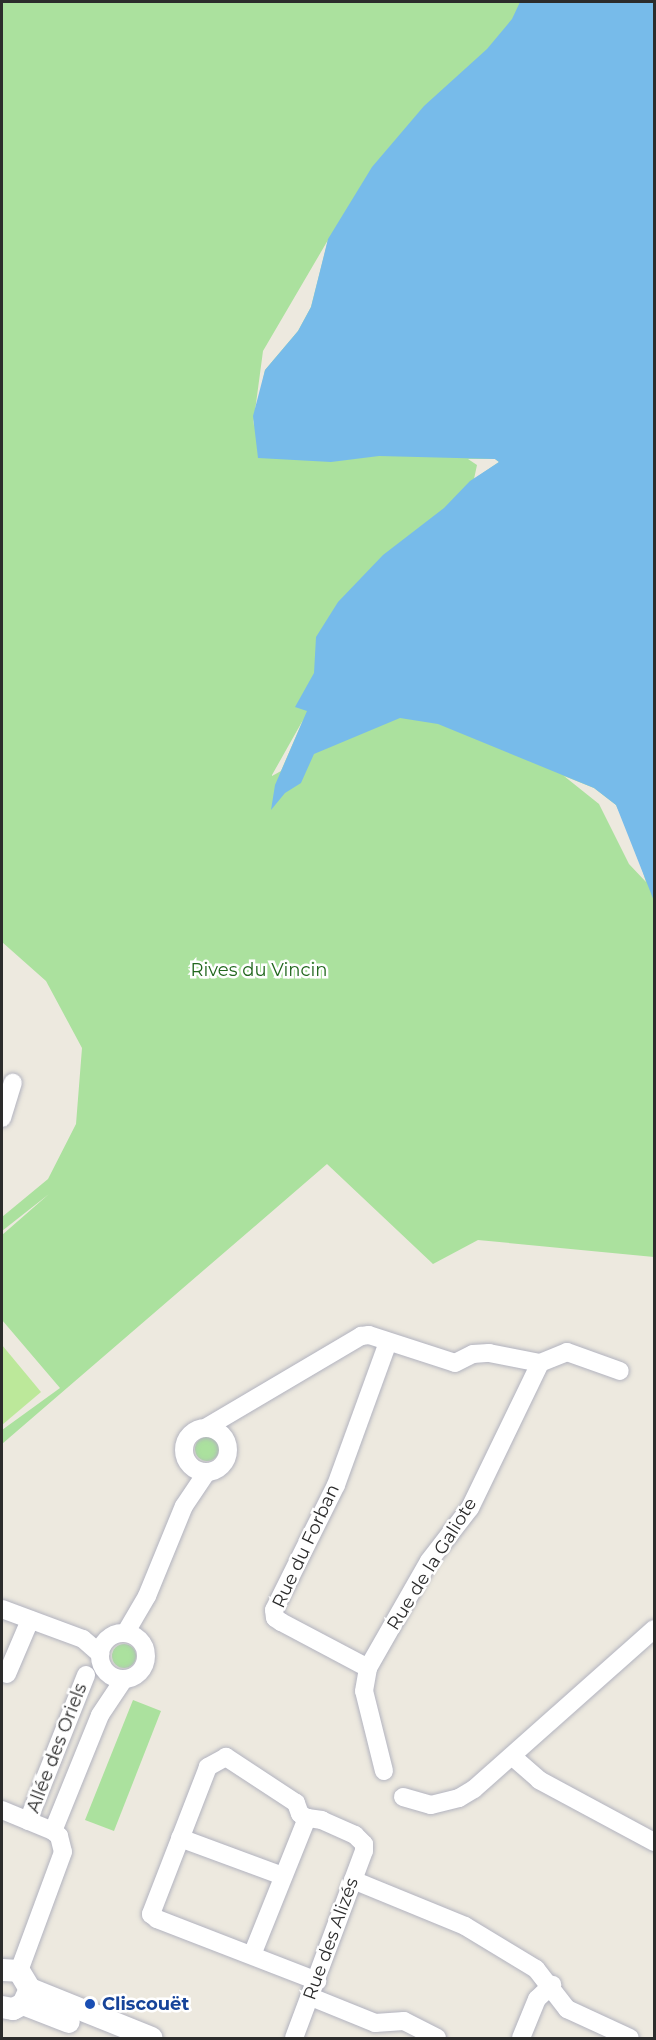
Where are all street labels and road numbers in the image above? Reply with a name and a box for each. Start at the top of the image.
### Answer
street label: Rue du Forban [268,1481,344,1611]
street label: Rue de la Galiote [383,1494,481,1634]
street label: Allée des Oriels [22,1680,92,1816]
street label: Rue des Alizés [299,1875,363,2003]

